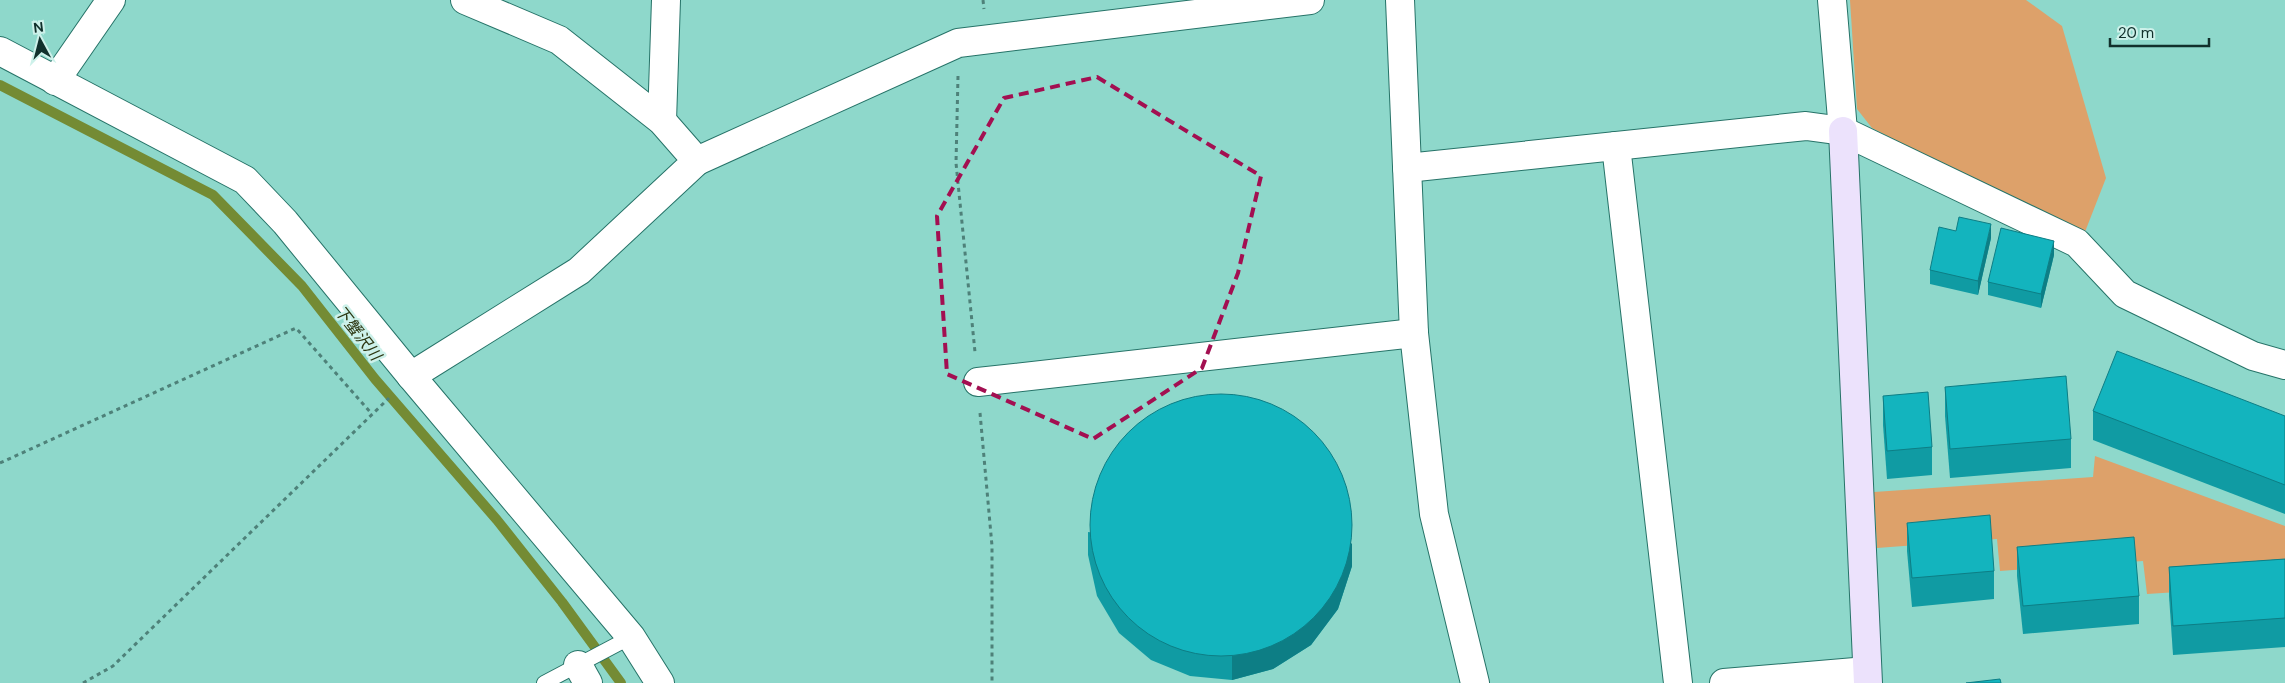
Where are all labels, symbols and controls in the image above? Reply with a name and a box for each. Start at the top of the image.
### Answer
north arrow [15,15,65,65]
scale bar [2110,15,2209,47]
text: N [32,18,45,37]
text: 20 m [2118,23,2154,43]
water label: 下蟹沢川 [330,301,387,366]

